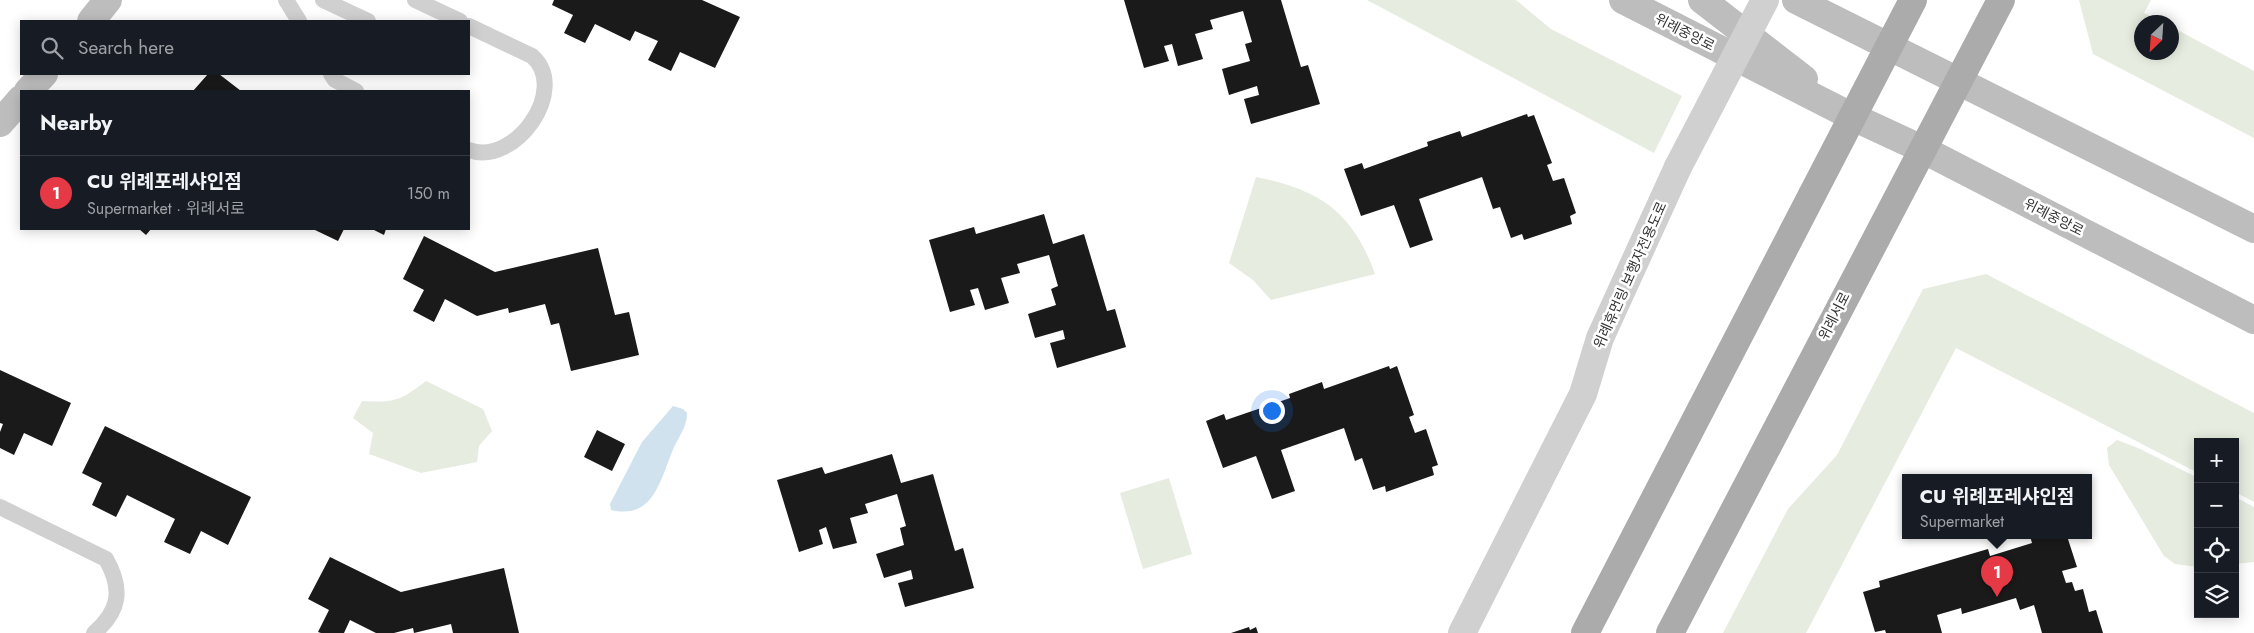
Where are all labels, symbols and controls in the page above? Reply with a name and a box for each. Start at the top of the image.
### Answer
street label: 위례중앙로 [1652,8,1718,56]
north arrow [2134,15,2179,60]
search box [20,20,470,75]
icon: search [38,34,66,62]
text: Search here [78,34,174,61]
text: Nearby [40,108,112,138]
text: CU 위례포레샤인점 [87,168,242,195]
text: 1 [52,182,60,205]
text: 150 m [407,182,450,205]
street label: 위례중앙로 [2021,193,2087,241]
text: Supermarket · 위례서로 [87,197,245,220]
street label: 위례휴먼링 보행자전용도로 [1589,198,1671,352]
street label: 위례서로 [1813,288,1855,343]
your location [1259,398,1285,424]
map controls [2194,438,2239,618]
button: + [2194,438,2239,483]
popup [1902,474,2092,539]
text: CU 위례포레샤인점 [1920,483,2074,510]
button: − [2194,483,2239,528]
text: Supermarket [1920,510,2004,533]
button: locate [2194,528,2239,573]
pin: 1 [1981,556,2013,597]
button: layers [2194,573,2239,618]

